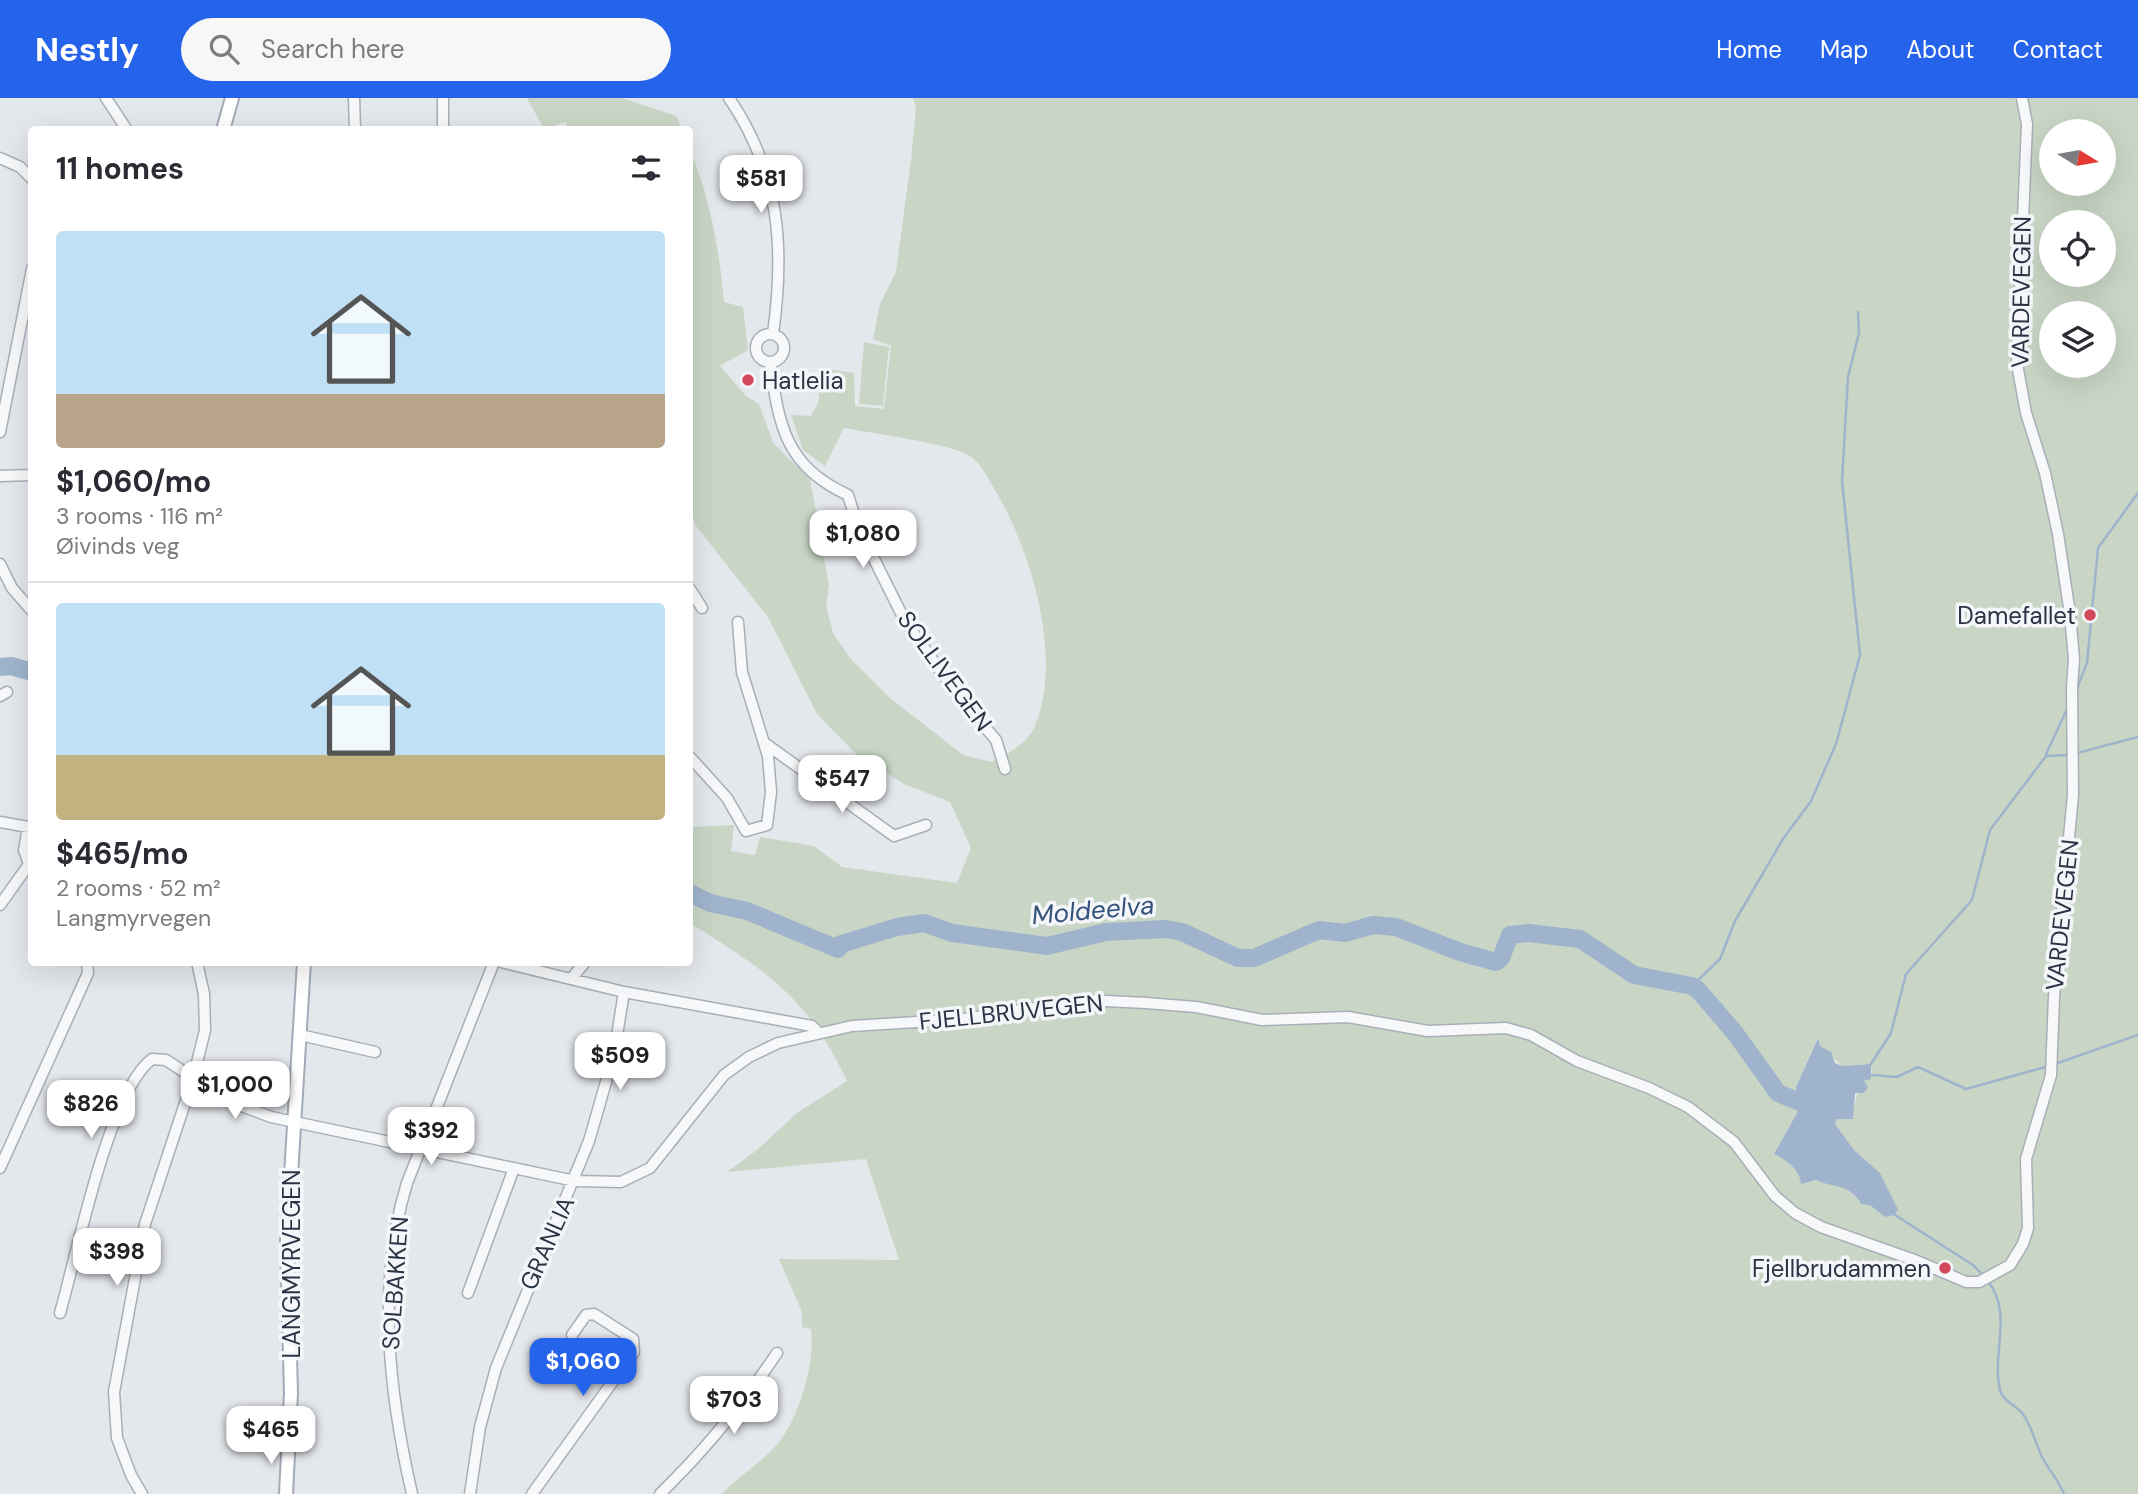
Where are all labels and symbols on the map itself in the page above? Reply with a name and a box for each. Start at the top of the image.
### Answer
north arrow [2039,119,2116,196]
pin: $581 [720,156,802,215]
street label: VARDEVEGEN [2004,216,2038,368]
place label: Hatlelia [762,365,844,396]
marker: Hatlelia [740,372,756,388]
pin: $1,080 [806,510,920,570]
place label: Damefallet [1957,600,2076,631]
street label: SOLLIVEGEN [891,605,999,737]
marker: Damefallet [2082,607,2098,623]
pin: $547 [801,756,883,815]
street label: VARDEVEGEN [2039,838,2085,992]
water label: Moldeelva [1030,888,1156,932]
street label: FJELLBRUVEGEN [918,987,1104,1037]
pin: $509 [579,1032,661,1092]
pin: $1,000 [178,1062,292,1121]
pin: $826 [50,1080,132,1140]
pin: $392 [390,1108,472,1167]
street label: LANGMYRVEGEN [276,1170,307,1358]
street label: GRANLIA [513,1191,581,1295]
street label: SOLBAKKEN [375,1215,415,1351]
pin: $398 [76,1228,158,1288]
place label: Fjellbrudammen [1752,1253,1931,1284]
marker: Fjellbrudammen [1937,1260,1953,1276]
pin: $1,060 [526,1338,640,1398]
pin: $703 [693,1376,775,1436]
pin: $465 [230,1406,312,1466]

